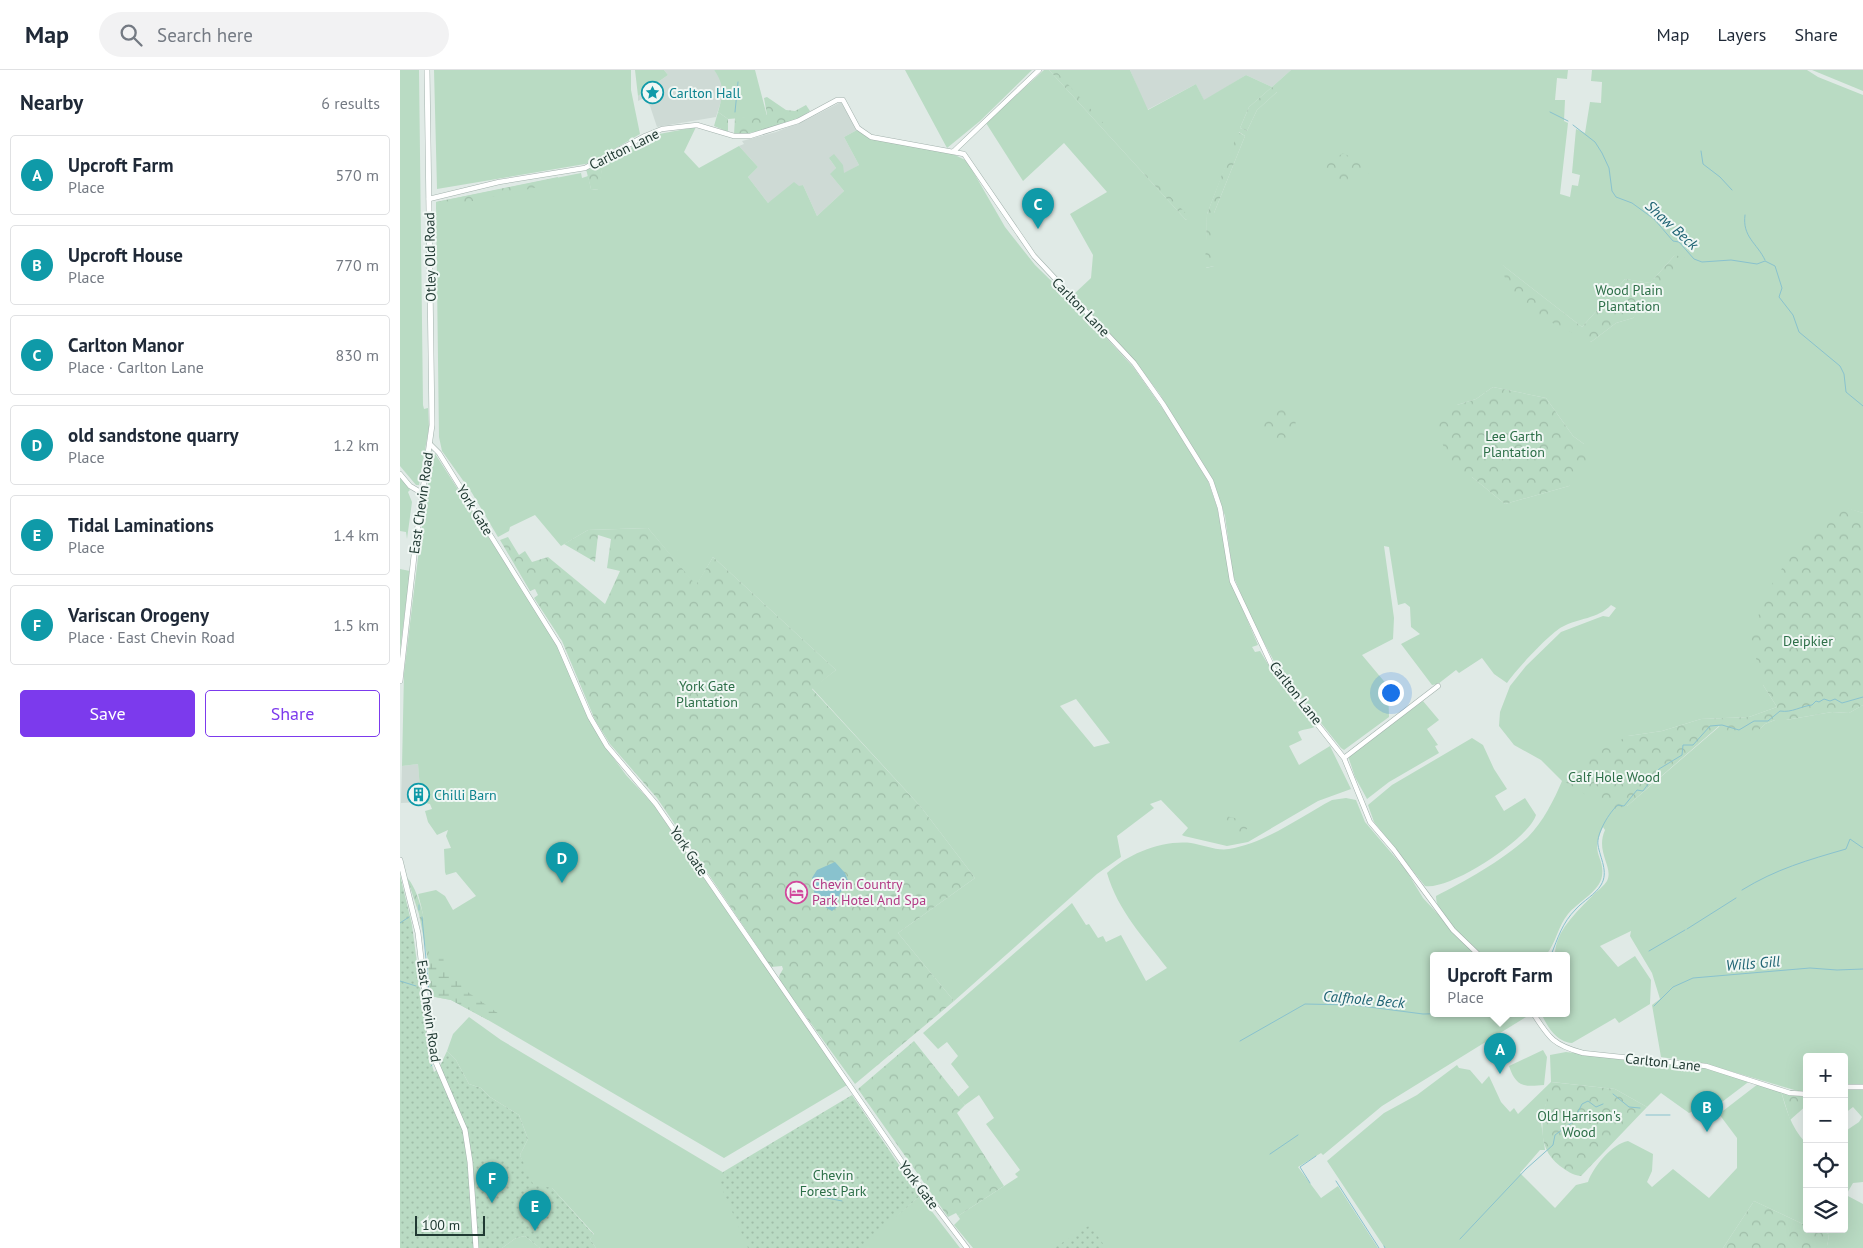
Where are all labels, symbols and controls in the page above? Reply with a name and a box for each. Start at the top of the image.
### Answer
search box [99,12,449,57]
text: Map [25,19,69,50]
icon: search [117,21,145,49]
text: Search here [157,23,253,47]
text: Map [1657,23,1689,46]
text: Layers [1717,23,1766,46]
text: Share [1794,23,1838,46]
place icon: Carlton Hall [641,81,665,105]
place label: Carlton Hall [669,84,741,102]
text: Nearby [20,89,83,116]
text: 6 results [321,93,380,113]
street label: Carlton Lane [586,124,662,174]
text: Upcroft Farm [68,153,173,177]
text: A [32,165,42,185]
text: 570 m [336,165,379,185]
text: Place [68,177,105,197]
pin: C [1022,188,1054,229]
water label: Shaw Beck [1641,196,1703,255]
street label: Otley Old Road [420,212,440,302]
text: Upcroft House [68,243,183,267]
text: B [32,255,42,275]
text: 770 m [336,255,379,275]
text: Place [68,267,105,287]
street label: Carlton Lane [1048,274,1114,340]
park label: Wood Plain Plantation [1595,281,1663,315]
text: Carlton Manor [68,333,184,357]
text: C [33,345,41,365]
text: 830 m [336,345,379,365]
text: Place · Carlton Lane [68,357,204,377]
text: old sandstone quarry [68,423,239,447]
park label: Lee Garth Plantation [1483,427,1545,461]
text: D [32,435,42,455]
text: 1.2 km [333,435,379,455]
text: Place [68,447,105,467]
street label: East Chevin Road [405,451,437,555]
street label: York Gate [452,481,498,539]
text: Tidal Laminations [68,513,214,537]
text: E [33,525,41,545]
text: 1.4 km [333,525,379,545]
text: Place [68,537,105,557]
text: Variscan Orogeny [68,603,209,627]
text: F [33,615,41,635]
text: 1.5 km [333,615,379,635]
text: Place · East Chevin Road [68,627,235,647]
park label: Deipkier [1783,632,1833,650]
street label: Carlton Lane [1266,658,1326,728]
park label: York Gate Plantation [676,677,738,711]
your location [1378,680,1404,706]
button: Save [20,690,195,737]
button: Share [205,690,380,737]
park label: Calf Hole Wood [1568,768,1660,786]
building icon: Chilli Barn [406,783,430,807]
place label: Chilli Barn [434,786,497,804]
street label: York Gate [666,823,712,879]
pin: D [546,842,578,883]
place label: Chevin Country Park Hotel And Spa [812,875,926,909]
hotel icon: Chevin Country Park Hotel And Spa [784,880,808,904]
water label: Wills Gill [1725,951,1781,975]
popup [1430,952,1570,1017]
street label: East Chevin Road [413,959,445,1063]
text: Upcroft Farm [1447,963,1553,987]
water label: Calfhole Beck [1322,986,1407,1012]
text: Place [1447,987,1484,1007]
pin: A [1484,1033,1516,1074]
street label: Carlton Lane [1624,1049,1702,1075]
map controls [1803,1053,1848,1233]
button: + [1803,1053,1848,1098]
pin: B [1691,1091,1723,1132]
button: − [1803,1098,1848,1143]
park label: Old Harrison's Wood [1537,1107,1621,1141]
button: locate [1803,1143,1848,1188]
street label: York Gate [895,1157,943,1213]
pin: F [476,1162,508,1203]
park label: Chevin Forest Park [800,1166,867,1200]
button: layers [1803,1188,1848,1233]
pin: E [519,1190,551,1231]
scale bar [415,1213,485,1236]
text: 100 m [422,1216,460,1234]

